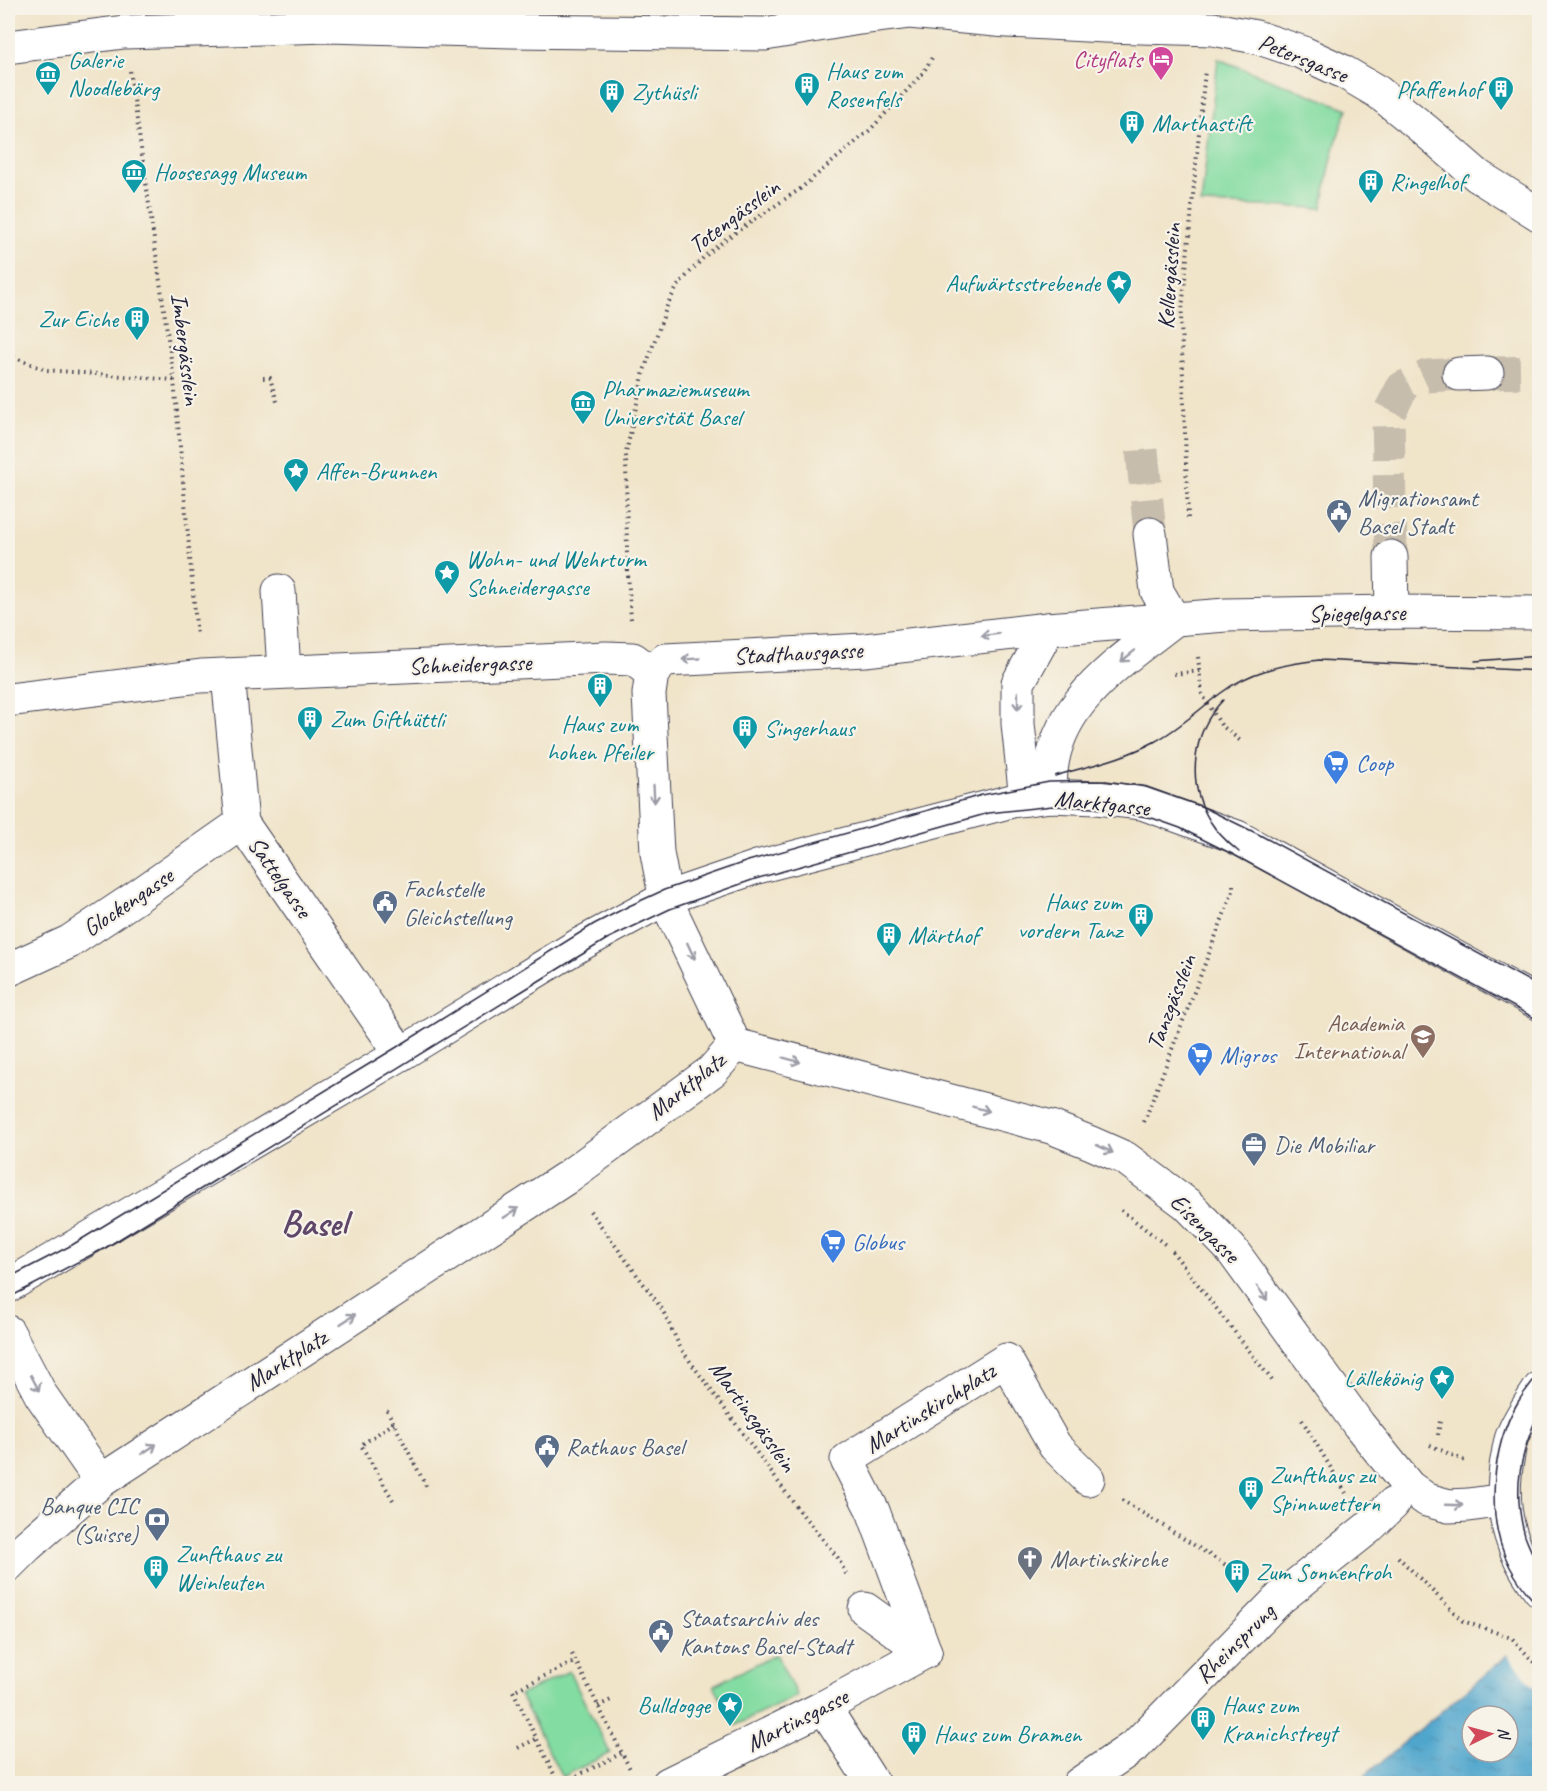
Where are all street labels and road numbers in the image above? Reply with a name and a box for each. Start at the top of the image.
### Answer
street label: Petersgasse [1254,27,1354,90]
street label: Totengässlein [682,171,786,260]
street label: Kellergässlein [1150,221,1188,330]
street label: Imbergässlein [164,291,208,408]
street label: Spiegelgasse [1308,597,1408,629]
street label: Stadthausgasse [733,635,865,671]
street label: Schneidergasse [408,647,534,681]
street label: Marktgasse [1053,783,1153,823]
street label: Sattelgasse [241,831,320,925]
street label: Glockengasse [77,860,181,943]
street label: Tanzgässlein [1139,949,1203,1054]
street label: Marktplatz [641,1044,733,1126]
street label: Eisengasse [1164,1187,1248,1271]
street label: Marktplatz [240,1321,335,1397]
street label: Martinsgässlein [703,1354,804,1479]
street label: Martinskirchplatz [859,1355,1002,1460]
street label: Rheinsprung [1189,1596,1282,1689]
street label: Martinsgasse [741,1681,855,1758]

